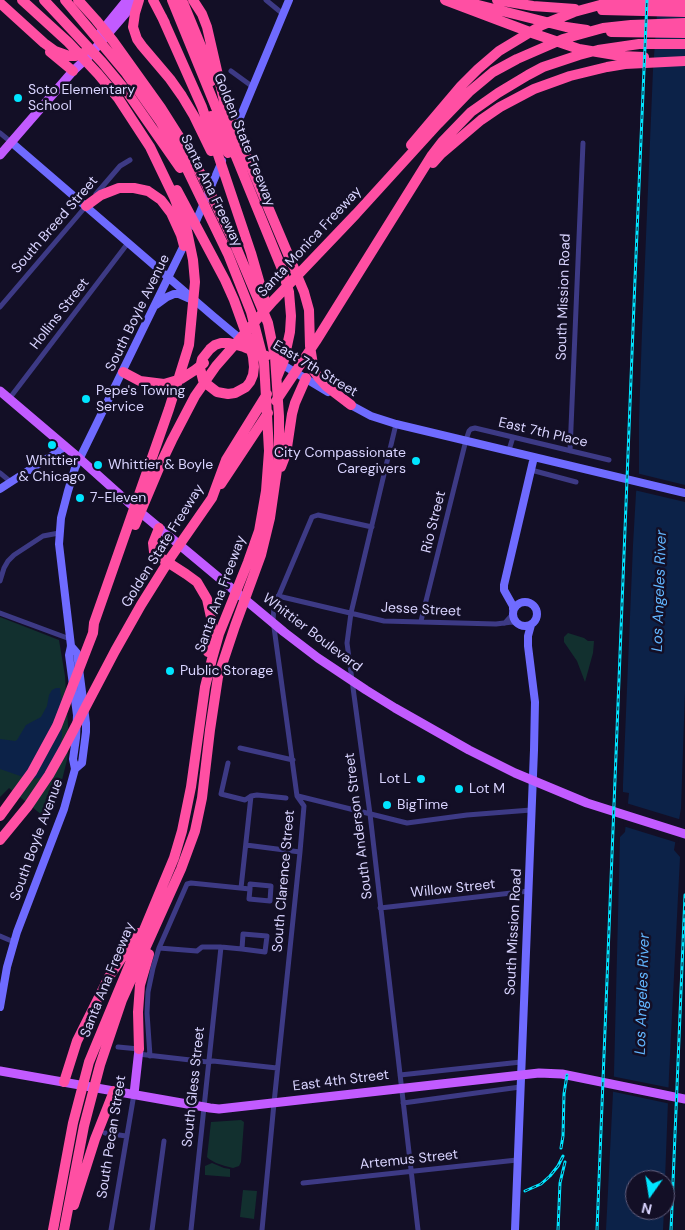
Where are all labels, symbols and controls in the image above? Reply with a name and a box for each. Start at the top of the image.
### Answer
street label: Golden State Freeway [210,71,278,209]
place label: Soto Elementary School [28,82,135,114]
marker: Soto Elementary School [12,92,24,104]
street label: Santa Ana Freeway [177,132,245,250]
street label: South Breed Street [8,173,102,277]
street label: Santa Monica Freeway [254,183,366,301]
street label: South Mission Road [553,233,575,361]
street label: South Boyle Avenue [102,252,174,374]
street label: Hollins Street [27,275,93,353]
street label: East 7th Street [270,337,360,401]
place label: Pepe's Towing Service [96,383,185,416]
marker: Pepe's Towing Service [80,393,92,405]
street label: East 7th Place [497,415,589,451]
marker: Whittier & Chicago [46,439,58,451]
place label: City Compassionate Caregivers [274,445,406,478]
place label: Whittier & Chicago [19,453,85,486]
marker: City Compassionate Caregivers [410,455,422,467]
place label: Whittier & Boyle [108,457,213,473]
marker: Whittier & Boyle [92,459,104,471]
street label: Golden State Freeway [118,481,208,611]
street label: Rio Street [418,489,450,555]
place label: 7-Eleven [90,490,146,506]
marker: 7-Eleven [74,492,86,504]
water label: Los Angeles River [649,530,671,652]
street label: Santa Ana Freeway [192,533,250,655]
street label: Whittier Boulevard [259,590,365,676]
street label: Jesse Street [380,600,462,620]
place label: Public Storage [180,663,273,679]
marker: Public Storage [164,665,176,677]
street label: South Anderson Street [342,752,376,900]
place label: Lot L [379,771,411,787]
marker: Lot L [415,773,427,785]
street label: South Boyle Avenue [7,777,67,903]
place label: Lot M [469,781,505,797]
marker: Lot M [453,783,465,795]
place label: BigTime [397,797,448,813]
marker: BigTime [381,799,393,811]
street label: South Clarence Street [269,809,299,953]
street label: South Mission Road [502,868,526,996]
street label: Willow Street [410,876,496,902]
street label: Santa Ana Freeway [77,920,139,1040]
water label: Los Angeles River [632,933,654,1055]
street label: South Gless Street [179,1026,209,1148]
street label: East 4th Street [292,1067,390,1095]
street label: South Pecan Street [94,1074,130,1200]
street label: Artemus Street [359,1146,459,1174]
north arrow [625,1170,675,1220]
text: N [640,1199,654,1219]

